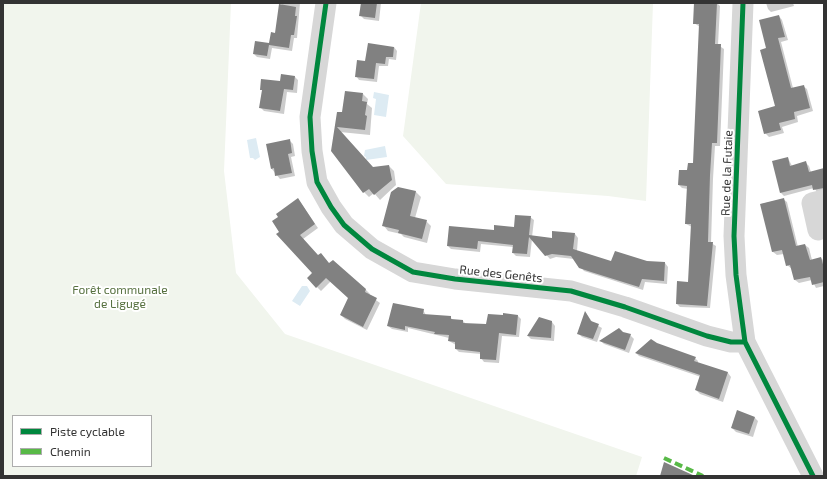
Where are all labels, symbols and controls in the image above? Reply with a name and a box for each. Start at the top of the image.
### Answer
street label: Rue de la Futaie [718,130,736,216]
street label: Rue des Genêts [459,262,543,286]
park label: Forêt communale de Ligugé [72,283,168,311]
legend [12,415,152,467]
text: Piste cyclable [50,424,125,438]
text: Chemin [50,444,91,458]

